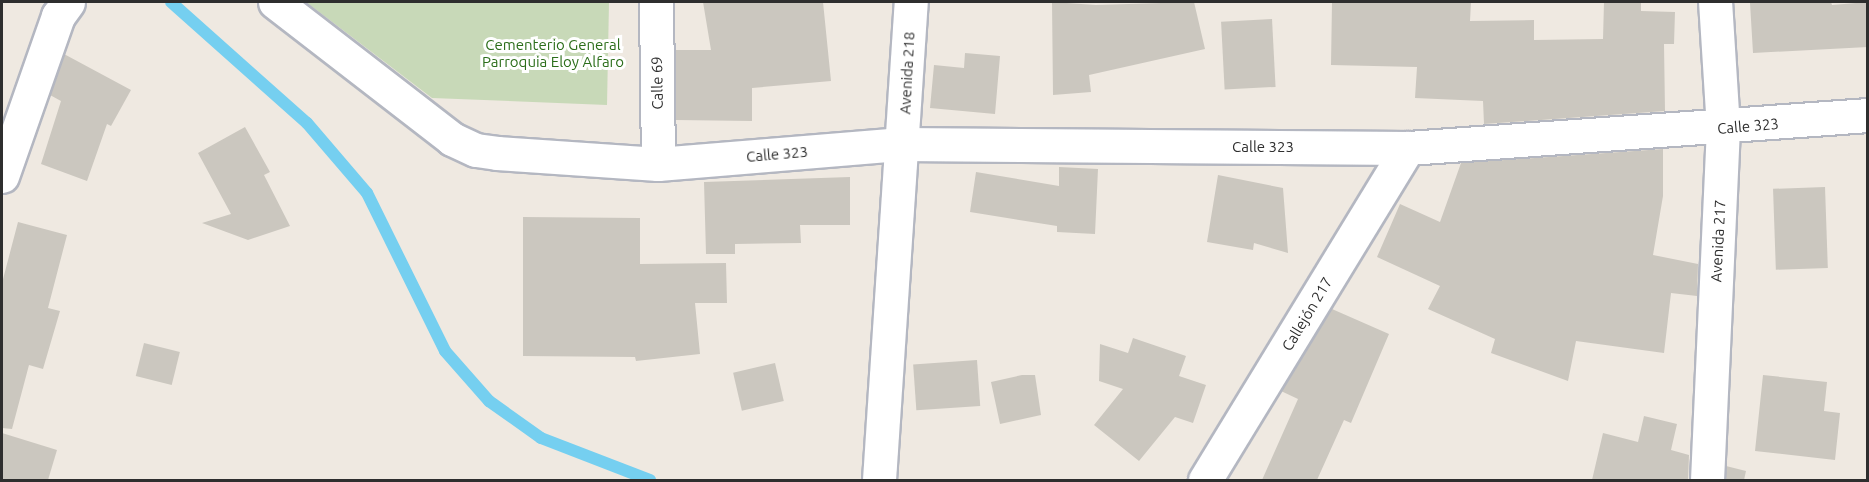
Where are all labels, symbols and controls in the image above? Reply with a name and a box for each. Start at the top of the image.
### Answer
street label: Avenida 218 [896,31,918,115]
park label: Cementerio General Parroquia Eloy Alfaro [482,35,624,70]
street label: Calle 69 [648,56,666,110]
street label: Calle 323 [1716,114,1780,138]
street label: Calle 323 [1232,138,1294,156]
street label: Calle 323 [745,142,809,166]
street label: Avenida 217 [1707,199,1729,283]
street label: Callejón 217 [1278,274,1336,354]

